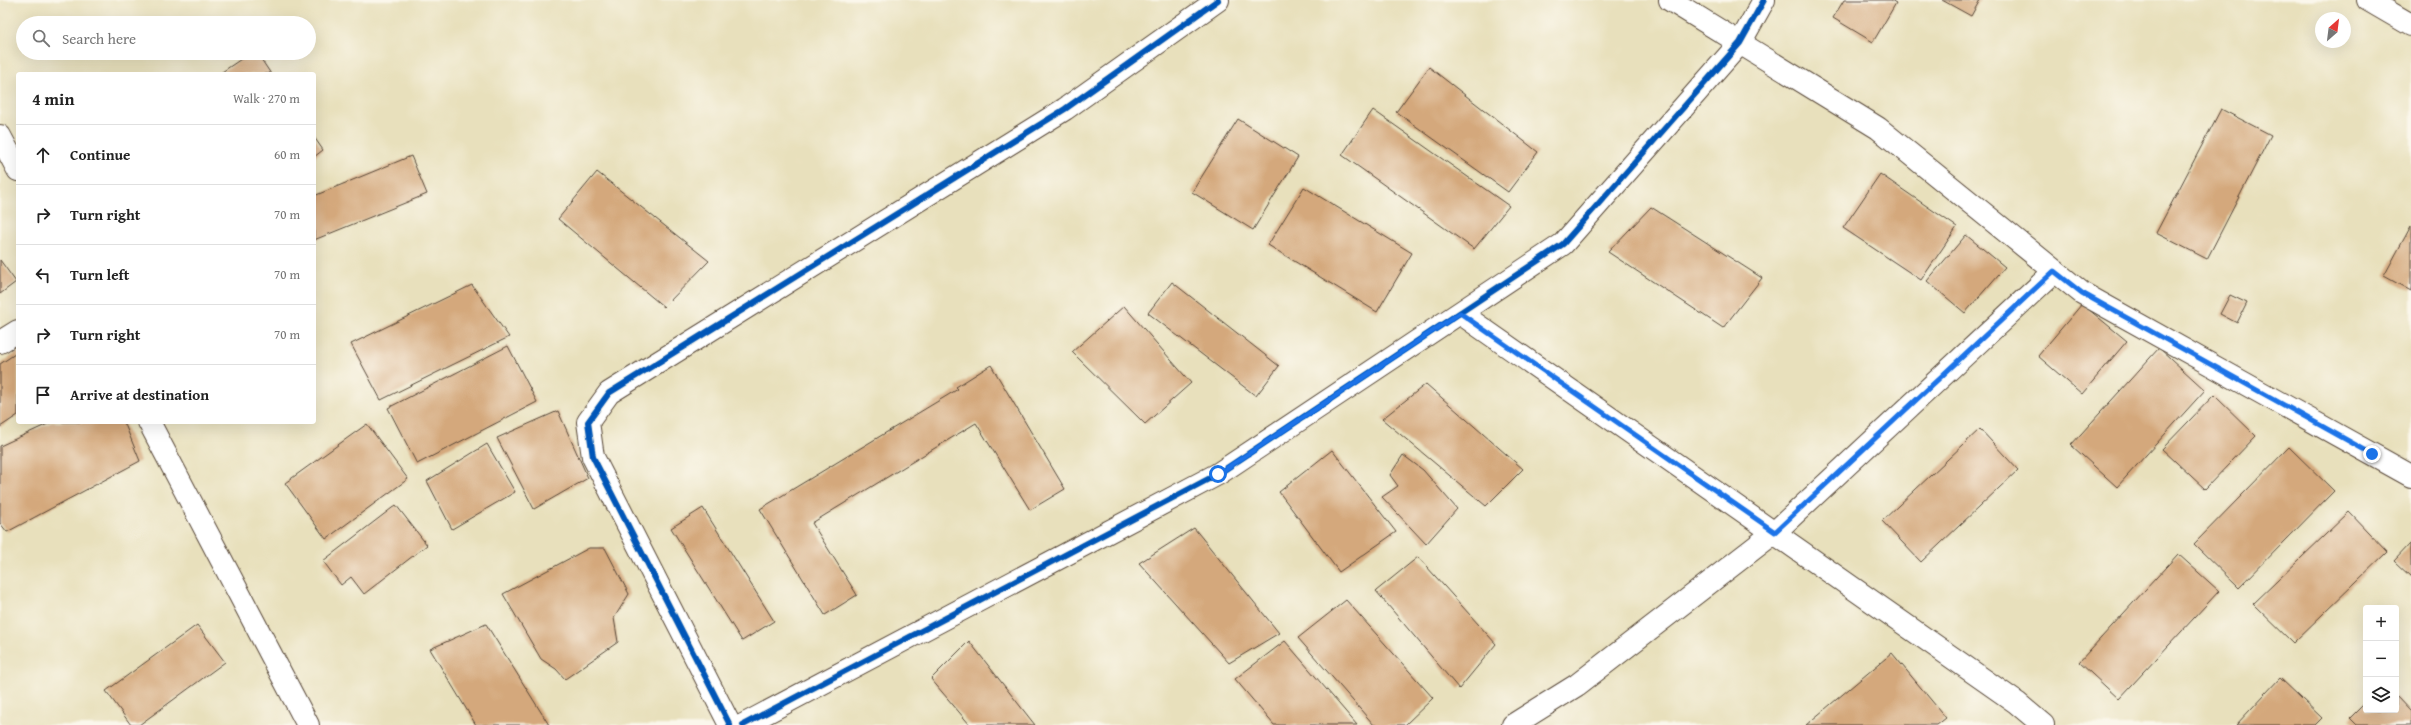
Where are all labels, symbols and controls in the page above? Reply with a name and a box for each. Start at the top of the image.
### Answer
north arrow [2315,12,2351,48]
search box [16,16,316,60]
icon: search [30,27,52,49]
text: Search here [62,28,136,49]
text: 4 min [32,86,74,111]
text: Walk · 270 m [233,89,300,108]
icon: ahead [32,144,54,166]
text: Continue [70,144,131,165]
text: 60 m [274,145,300,164]
icon: right [32,204,54,226]
text: Turn right [70,204,141,225]
text: 70 m [274,205,300,224]
icon: left [32,264,54,286]
text: Turn left [70,264,129,285]
text: 70 m [274,265,300,284]
icon: right [32,324,54,346]
text: Turn right [70,324,141,345]
text: 70 m [274,325,300,344]
icon: arrive [32,384,54,406]
text: Arrive at destination [70,384,209,405]
route end [2363,445,2381,463]
route start [1209,465,1227,483]
map controls [2363,605,2399,713]
button: + [2363,605,2399,641]
button: − [2363,641,2399,677]
button: layers [2363,677,2399,713]

